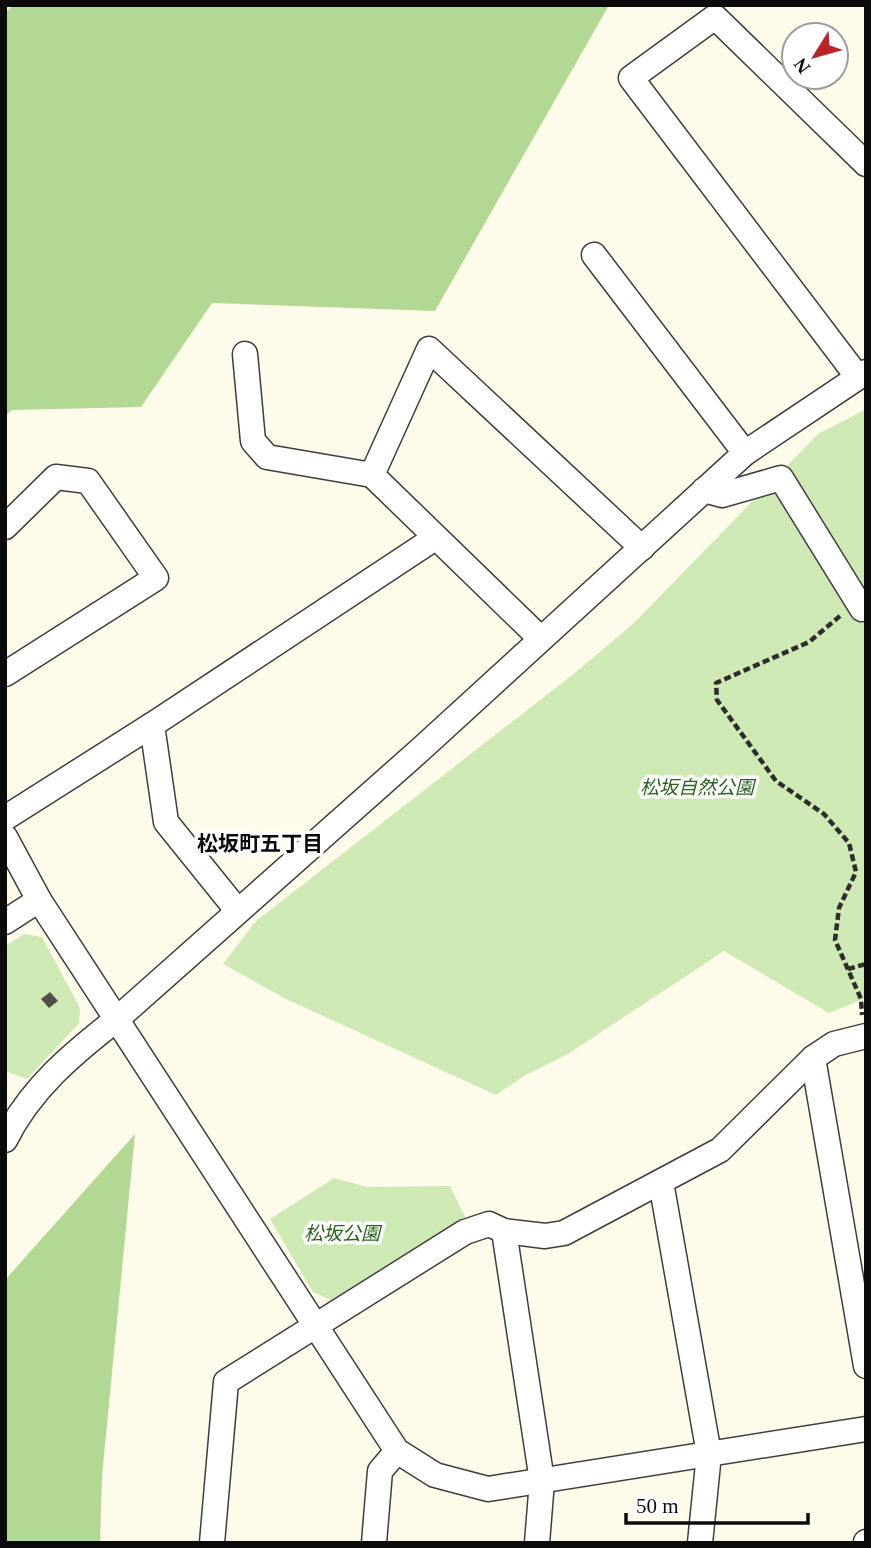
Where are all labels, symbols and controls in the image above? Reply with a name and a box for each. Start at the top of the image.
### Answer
north arrow [780,21,850,91]
text: N [789,54,814,78]
park label: 松坂自然公園 [640,777,757,798]
district label: 松坂町五丁目 [197,832,323,856]
park label: 松坂公園 [304,1223,383,1244]
scale bar [626,1482,808,1526]
text: 50 m [636,1494,679,1518]

